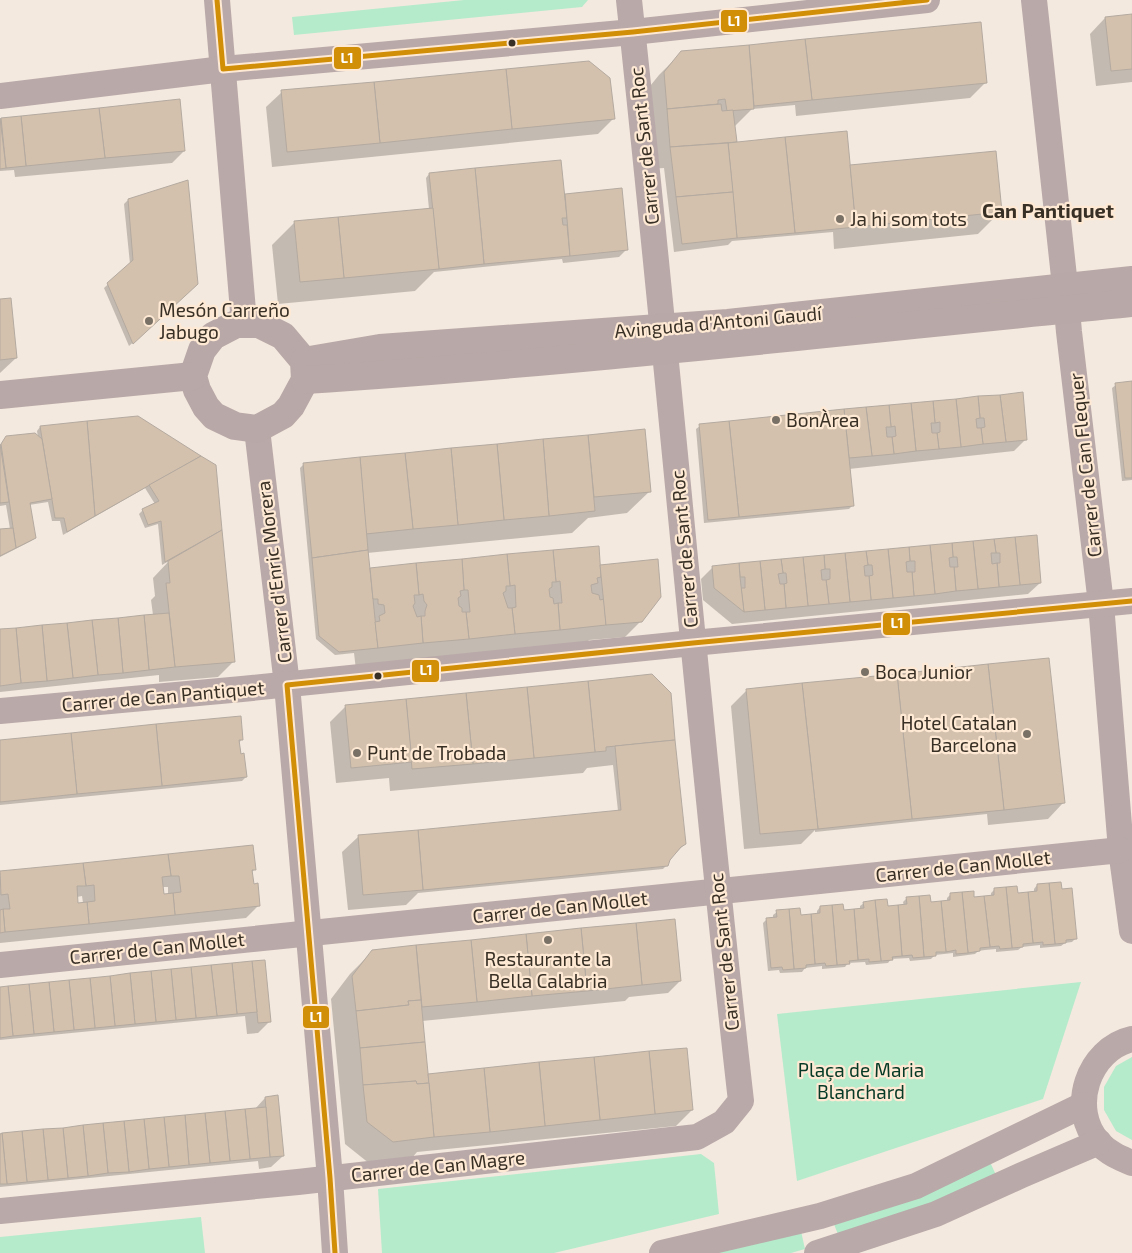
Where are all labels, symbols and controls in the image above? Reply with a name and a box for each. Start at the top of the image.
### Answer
line badge: L1 [720,9,748,33]
text: L1 [728,12,740,29]
unlabelled marker [507,38,517,48]
line badge: L1 [333,46,362,70]
text: L1 [341,49,353,66]
street label: Carrer de Sant Roc [624,66,663,226]
district label: Can Pantiquet [982,198,1114,222]
place label: Ja hi som tots [850,207,967,230]
marker: Ja hi som tots [834,213,846,225]
place label: Mesón Carreño Jabugo [159,298,290,343]
street label: Avinguda d'Antoni Gaudí [613,301,824,342]
marker: Mesón Carreño Jabugo [143,315,155,327]
street label: Carrer de Can Flequer [1063,371,1106,558]
place label: BonÀrea [786,408,859,431]
marker: BonÀrea [770,414,782,426]
street label: Carrer de Sant Roc [665,469,702,629]
street label: Carrer d'Enric Morera [251,480,296,664]
line badge: L1 [882,612,911,636]
text: L1 [891,614,903,631]
line badge: L1 [411,659,440,683]
place label: Boca Junior [875,660,973,683]
text: L1 [420,661,432,678]
marker: Boca Junior [859,666,871,678]
unlabelled marker [373,671,383,681]
street label: Carrer de Can Pantiquet [61,675,265,716]
place label: Hotel Catalan Barcelona [901,711,1017,756]
marker: Hotel Catalan Barcelona [1021,728,1033,740]
place label: Punt de Trobada [367,741,506,764]
marker: Punt de Trobada [351,747,363,759]
street label: Carrer de Can Mollet [874,845,1052,886]
street label: Carrer de Sant Roc [704,872,743,1032]
street label: Carrer de Can Mollet [471,886,649,927]
street label: Carrer de Can Mollet [68,927,246,968]
marker: Restaurante la Bella Calabria [542,934,554,946]
place label: Restaurante la Bella Calabria [485,947,611,992]
line badge: L1 [302,1005,330,1029]
text: L1 [310,1008,322,1025]
park label: Plaça de Maria Blanchard [798,1058,924,1103]
street label: Carrer de Can Magre [350,1145,526,1186]

